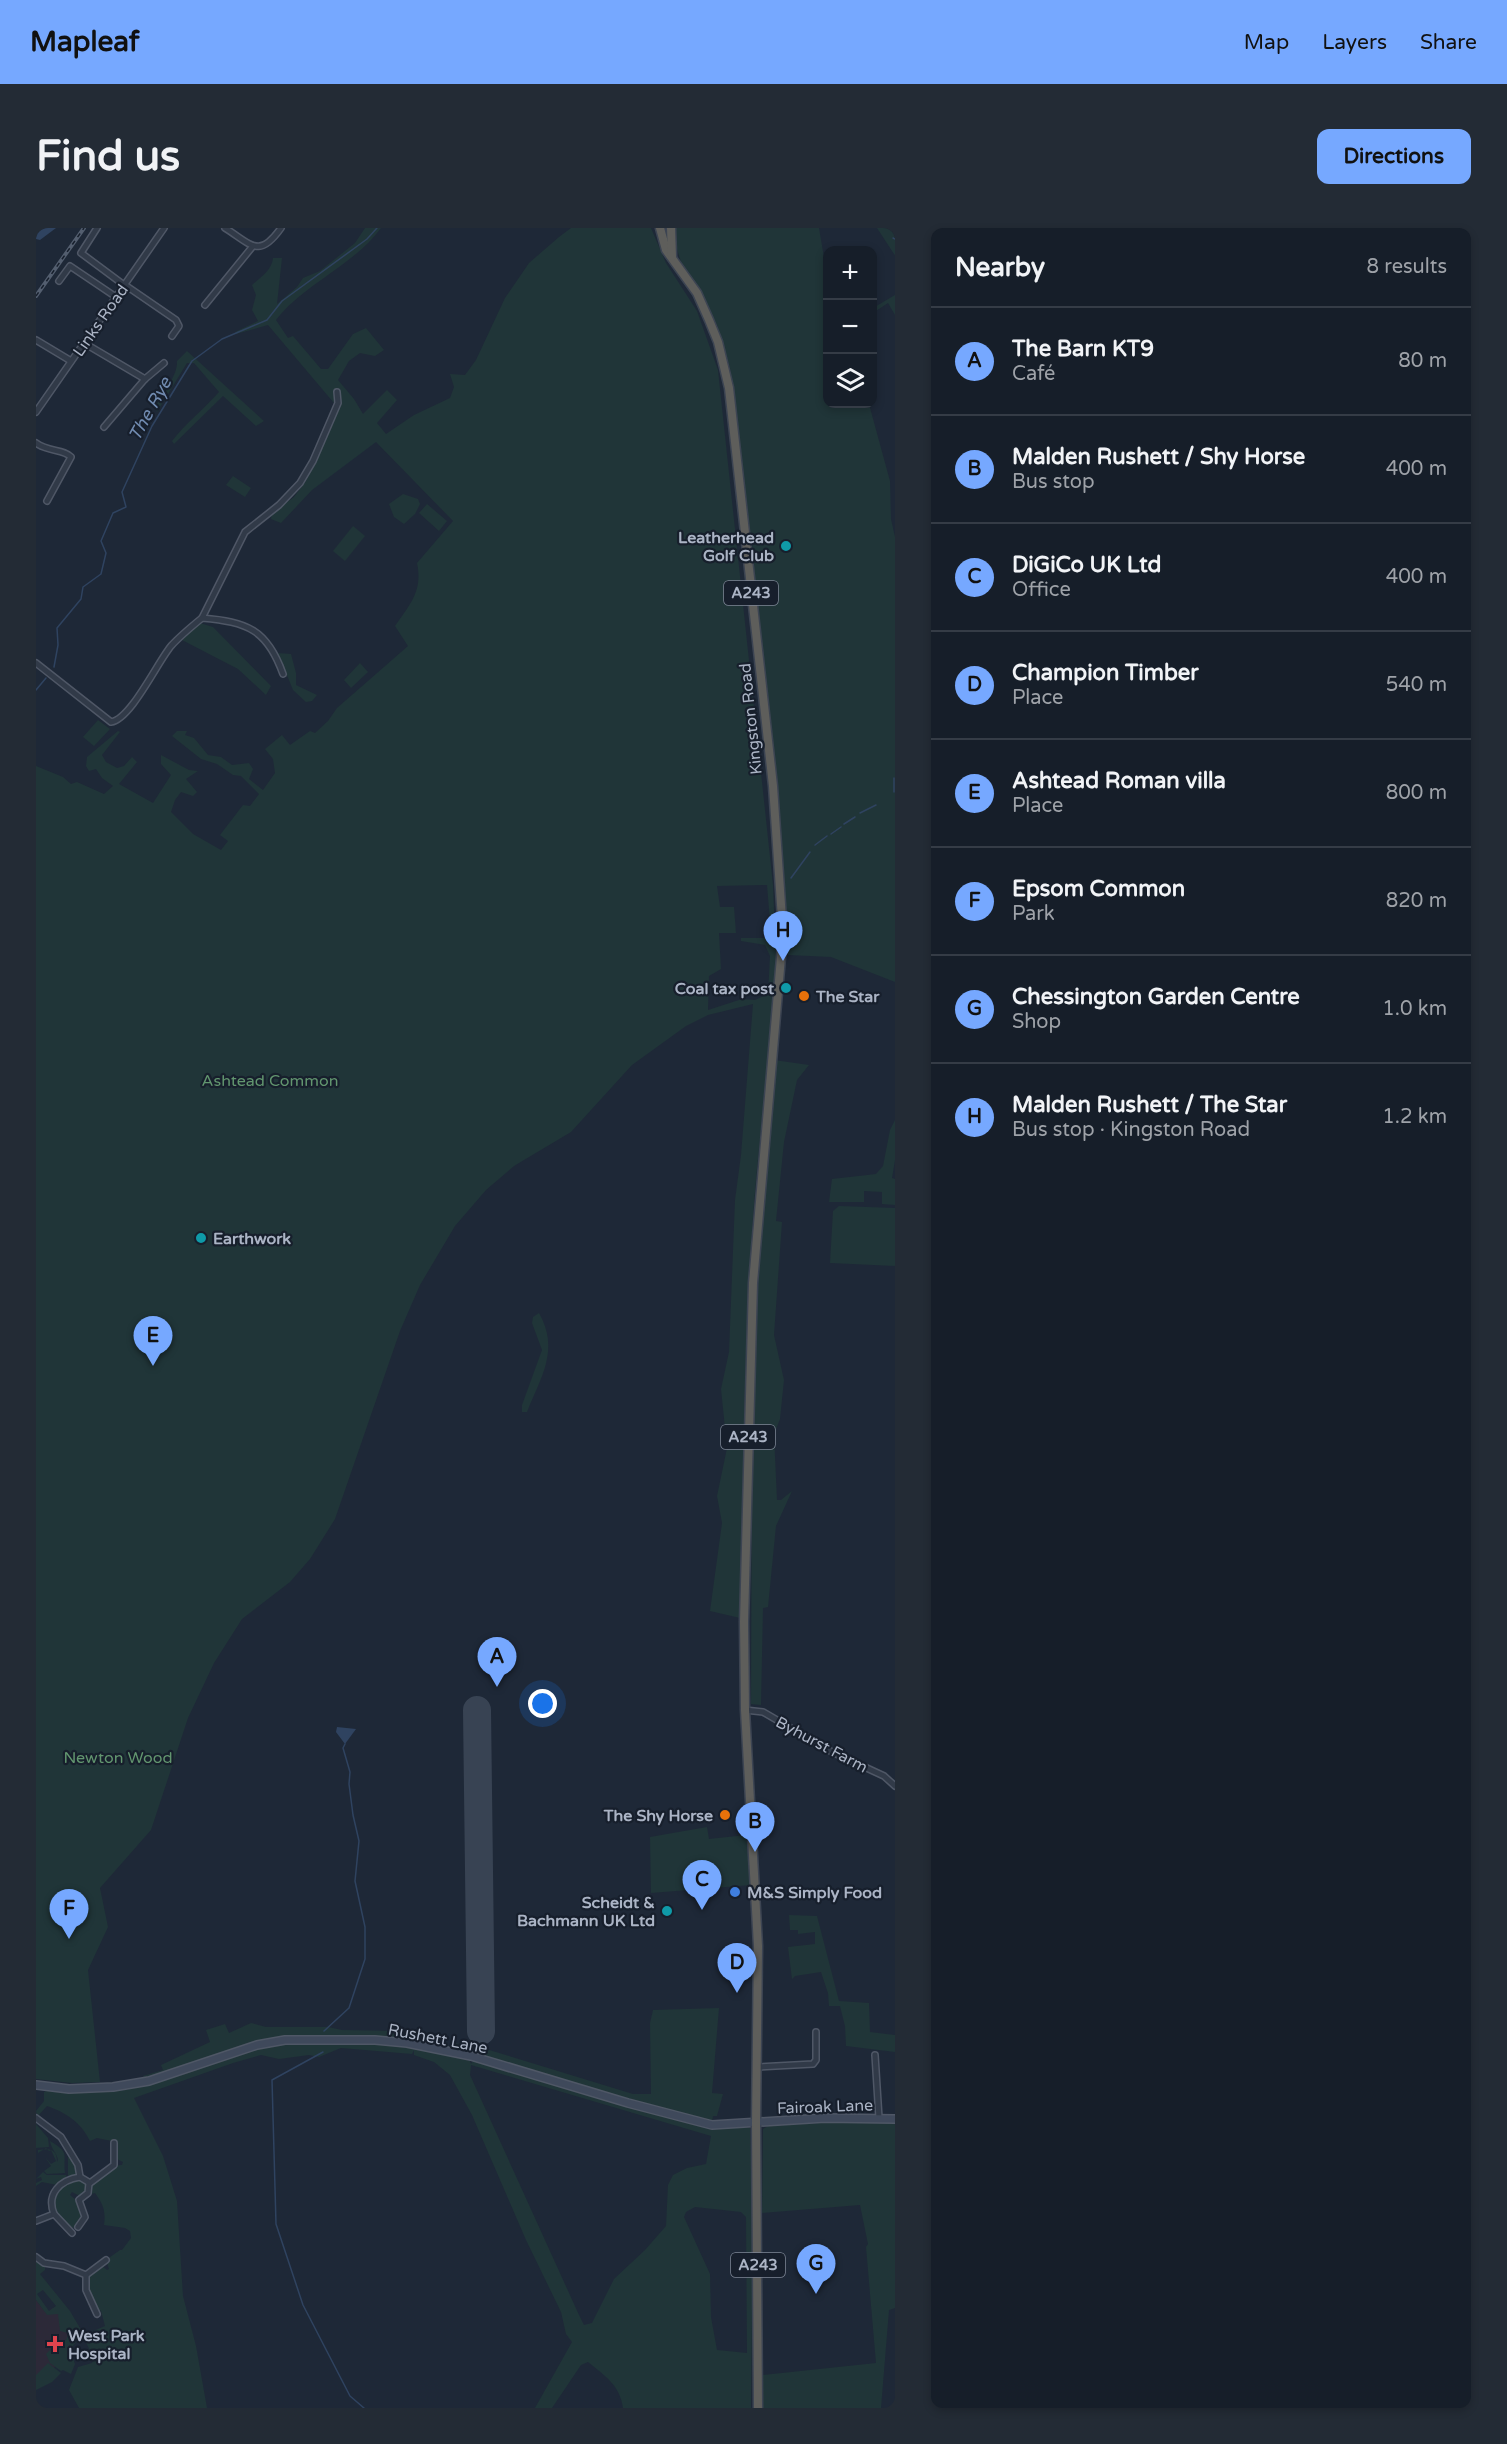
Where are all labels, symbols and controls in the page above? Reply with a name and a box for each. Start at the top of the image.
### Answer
text: Mapleaf [30,25,139,59]
text: Map [1244,30,1289,55]
text: Layers [1322,30,1387,55]
text: Share [1420,30,1477,55]
button: Directions [1317,129,1471,184]
text: Find us [36,131,180,182]
map controls [823,246,877,408]
button: + [823,246,877,300]
text: Nearby [955,252,1045,283]
text: 8 results [1367,255,1447,279]
street label: Links Road [69,281,133,361]
button: − [823,300,877,354]
text: The Barn KT9 [1012,336,1154,362]
text: A [967,349,982,373]
text: 80 m [1398,349,1447,373]
button: layers [823,354,877,408]
text: Café [1012,362,1055,386]
water label: The Rye [124,373,177,445]
text: Malden Rushett / Shy Horse [1012,444,1305,470]
text: B [968,457,981,481]
text: 400 m [1386,457,1447,481]
text: Bus stop [1012,470,1095,494]
place label: Leatherhead Golf Club [678,528,774,566]
marker: Leatherhead Golf Club [779,539,793,553]
text: DiGiCo UK Ltd [1012,552,1161,578]
text: C [968,565,981,589]
text: 400 m [1386,565,1447,589]
text: Office [1012,578,1071,602]
road number: A243 [724,581,778,605]
text: Champion Timber [1012,660,1199,686]
street label: Kingston Road [735,662,767,776]
text: D [967,673,982,697]
text: 540 m [1386,673,1447,697]
text: Place [1012,686,1063,710]
text: Ashtead Roman villa [1012,768,1226,794]
text: E [968,781,981,805]
text: 800 m [1386,781,1447,805]
text: Place [1012,794,1063,818]
text: Epsom Common [1012,876,1185,902]
text: F [968,889,981,913]
text: 820 m [1386,889,1447,913]
text: Park [1012,902,1055,926]
pin: H [764,912,802,961]
place label: Coal tax post [675,979,775,999]
marker: Coal tax post [779,981,793,995]
text: Chessington Garden Centre [1012,984,1300,1010]
place label: The Star [815,987,880,1007]
marker: The Star [797,989,811,1003]
text: G [967,997,982,1021]
text: 1.0 km [1382,997,1447,1021]
text: Shop [1012,1010,1061,1034]
park label: Ashtead Common [202,1071,338,1091]
text: Malden Rushett / The Star [1012,1092,1287,1118]
text: H [967,1105,982,1129]
text: 1.2 km [1382,1105,1447,1129]
text: Bus stop · Kingston Road [1012,1118,1250,1142]
place label: Earthwork [213,1229,291,1249]
marker: Earthwork [194,1231,208,1245]
pin: E [134,1316,172,1366]
road number: A243 [721,1425,775,1449]
pin: A [478,1638,516,1687]
your location [528,1689,557,1718]
street label: Byhurst Farm [772,1712,871,1777]
park label: Newton Wood [63,1748,173,1768]
pin: B [736,1802,774,1852]
place label: The Shy Horse [603,1806,713,1826]
marker: The Shy Horse [718,1808,732,1822]
pin: C [682,1860,722,1910]
place label: M&S Simply Food [747,1883,882,1903]
marker: M&S Simply Food [728,1885,742,1899]
pin: F [50,1890,88,1939]
place label: Scheidt & Bachmann UK Ltd [517,1893,655,1931]
marker: Scheidt & Bachmann UK Ltd [660,1904,674,1918]
pin: D [718,1944,756,1993]
street label: Rushett Lane [386,2020,489,2058]
street label: Fairoak Lane [777,2095,873,2119]
pin: G [796,2244,836,2294]
road number: A243 [731,2253,785,2277]
place label: West Park Hospital [68,2326,145,2364]
marker: West Park Hospital [46,2335,64,2353]

